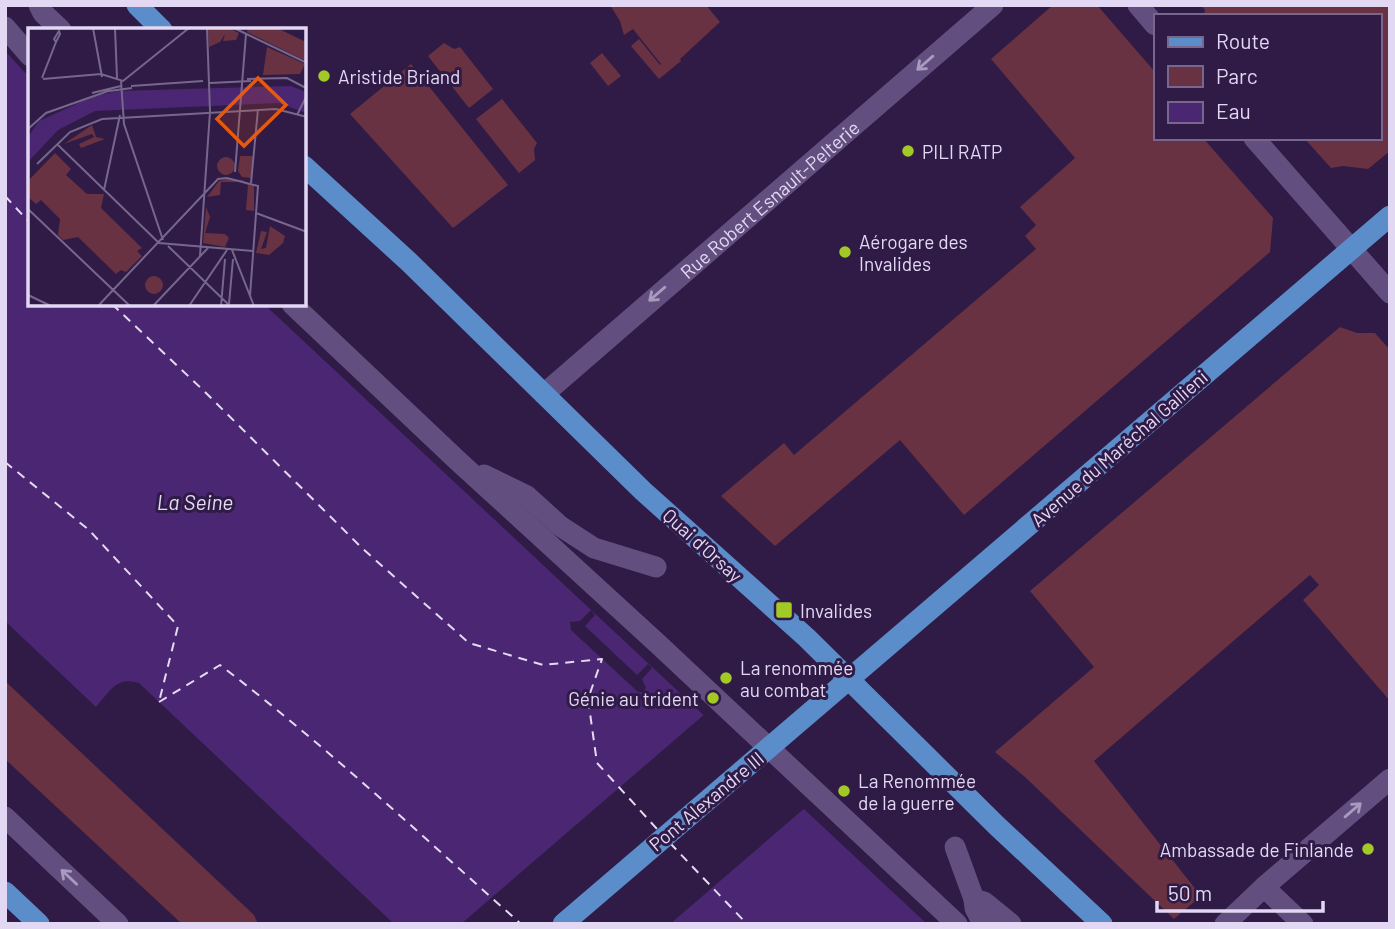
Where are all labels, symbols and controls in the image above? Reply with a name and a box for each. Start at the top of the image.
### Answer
legend [1154,14,1381,140]
inset map [28,28,306,306]
text: Route [1216,28,1270,53]
one-way arrow [916,55,934,71]
text: Parc [1216,63,1258,88]
place label: Aristide Briand [338,65,460,88]
marker: Aristide Briand [316,68,332,84]
text: Eau [1216,98,1251,123]
street label: Rue Robert Esnault-Pelterie [675,115,863,283]
place label: PILI RATP [922,140,1002,163]
marker: PILI RATP [900,143,916,159]
place label: Aérogare des Invalides [859,230,968,275]
marker: Aérogare des Invalides [837,244,853,260]
one-way arrow [649,286,667,302]
street label: Avenue du Maréchal Gallieni [1026,365,1212,531]
water label: La Seine [157,489,233,514]
street label: Quai d'Orsay [659,503,747,587]
place label: Invalides [800,599,872,622]
marker: Invalides [774,600,794,620]
place label: La renommée au combat [740,656,853,701]
marker: La renommée au combat [718,670,734,686]
place label: Génie au trident [568,687,699,710]
marker: Génie au trident [705,690,721,706]
street label: Pont Alexandre III [644,746,768,856]
place label: La Renommée de la guerre [858,769,976,814]
marker: La Renommée de la guerre [836,783,852,799]
one-way arrow [1344,802,1362,818]
place label: Ambassade de Finlande [1160,838,1354,861]
marker: Ambassade de Finlande [1360,841,1376,857]
one-way arrow [60,869,78,885]
scale bar [1157,870,1323,914]
text: 50 m [1168,880,1212,905]

